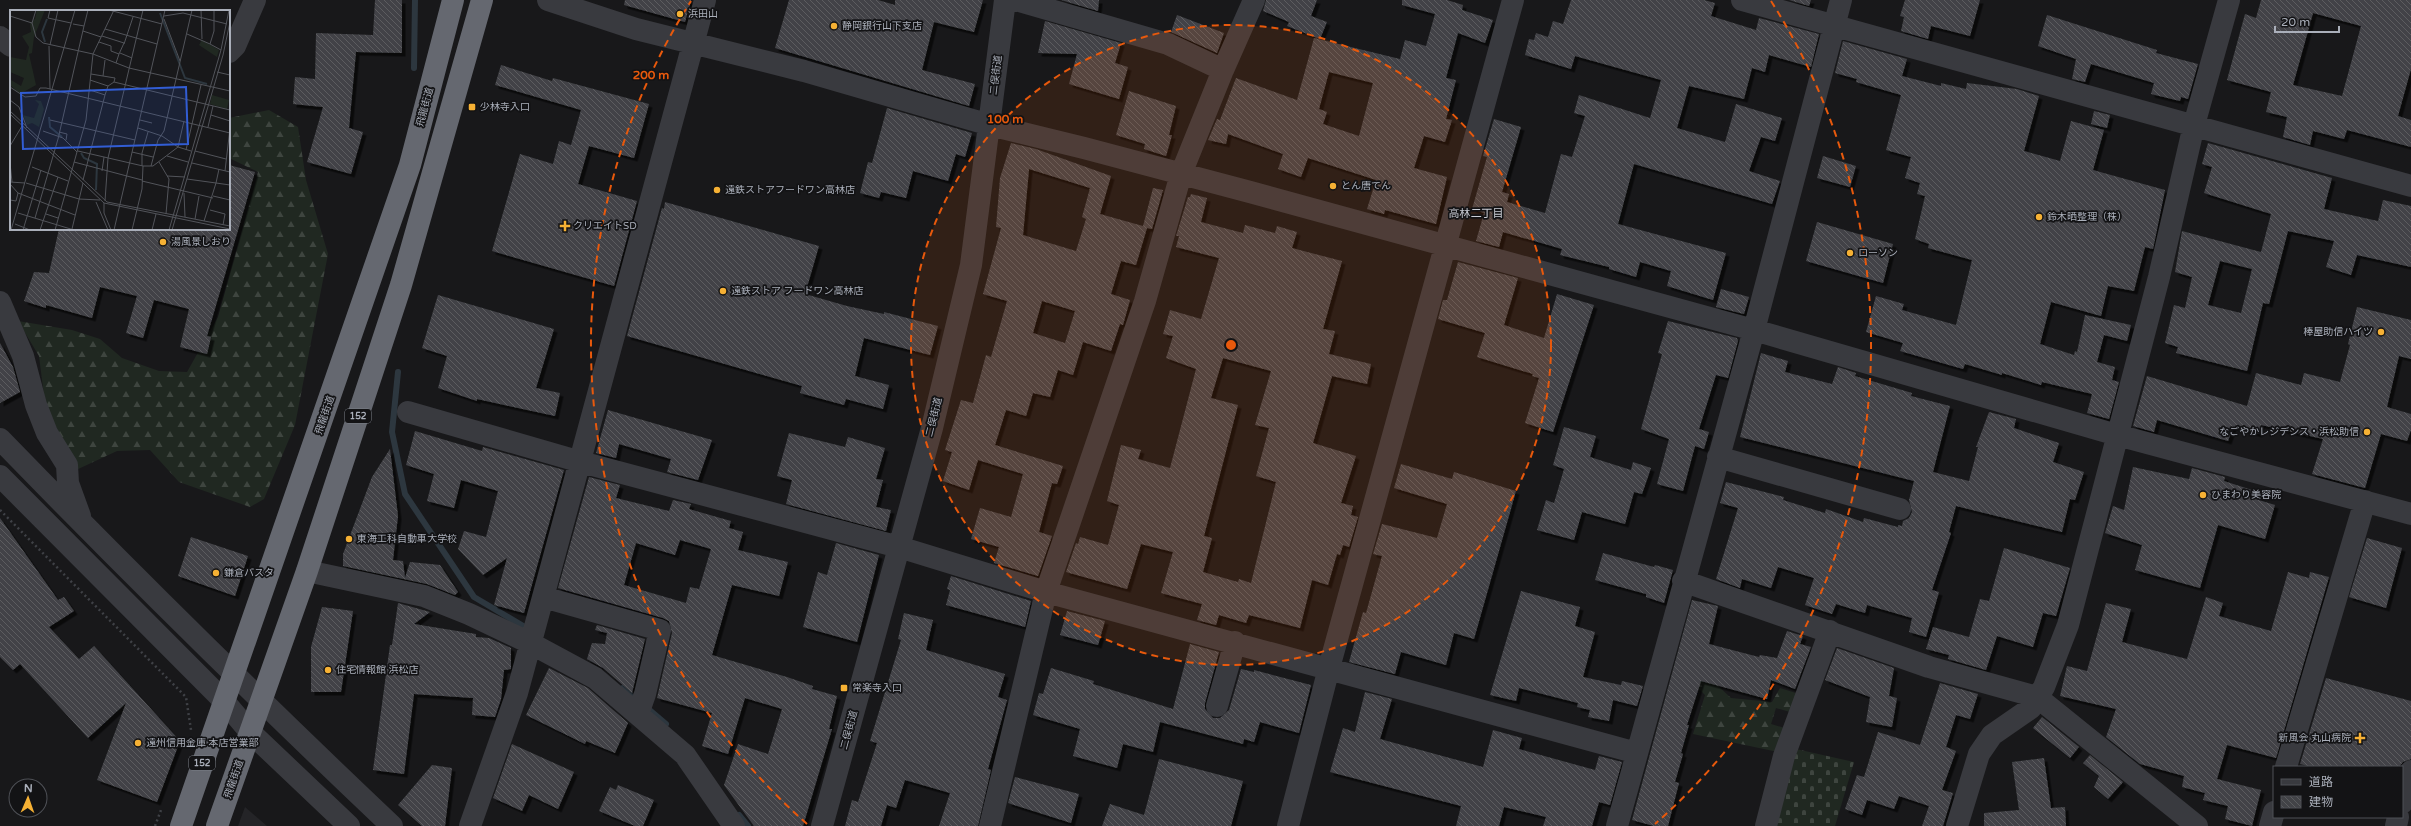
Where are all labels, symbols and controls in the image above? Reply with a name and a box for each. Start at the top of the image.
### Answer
place label: 浜田山 [688,8,718,20]
scale bar [2275,8,2339,34]
marker: 浜田山 [675,9,685,19]
inset map [10,10,230,230]
text: 20 m [2281,15,2310,29]
place label: 静岡銀行山下支店 [842,20,922,32]
marker: 静岡銀行山下支店 [829,21,839,31]
street label: 二俣街道 [988,54,1004,96]
text: 200 m [633,68,669,82]
street label: 飛龍街道 [414,86,436,128]
place label: 少林寺入口 [480,101,530,113]
marker: 少林寺入口 [467,102,477,112]
text: 100 m [987,112,1023,126]
place label: とん唐てん [1341,180,1391,192]
marker: とん唐てん [1328,181,1338,191]
place label: 遠鉄ストアフードワン高林店 [725,184,855,196]
marker: 遠鉄ストアフードワン高林店 [712,185,722,195]
district label: 高林二丁目 [1449,207,1504,220]
place label: 鈴木晒整理（株） [2047,211,2127,223]
marker: 鈴木晒整理（株） [2034,212,2044,222]
place label: クリエイトSD [573,220,637,232]
marker: クリエイトSD [560,221,570,231]
place label: 湯風景しおり [171,236,231,248]
marker: 湯風景しおり [158,237,168,247]
place label: ローソン [1858,247,1898,259]
marker: ローソン [1845,248,1855,258]
place label: 遠鉄ストア フードワン高林店 [731,285,864,297]
marker: 遠鉄ストア フードワン高林店 [718,286,728,296]
place label: 棒屋助信ハイツ [2303,326,2373,338]
marker: 棒屋助信ハイツ [2376,327,2386,337]
centre of rings [1224,338,1238,352]
street label: 飛龍街道 [313,394,337,436]
street label: 二俣街道 [923,396,945,438]
road number: 152 [345,409,371,423]
place label: なごやかレジデンス・浜松助信 [2219,426,2359,438]
marker: なごやかレジデンス・浜松助信 [2362,427,2372,437]
place label: ひまわり美容院 [2211,489,2281,501]
marker: ひまわり美容院 [2198,490,2208,500]
place label: 東海工科自動車大学校 [357,533,457,545]
marker: 東海工科自動車大学校 [344,534,354,544]
place label: 鎌倉パスタ [224,567,274,579]
marker: 鎌倉パスタ [211,568,221,578]
place label: 住宅情報館 浜松店 [336,664,419,676]
marker: 住宅情報館 浜松店 [323,665,333,675]
place label: 常楽寺入口 [852,682,902,694]
marker: 常楽寺入口 [839,683,849,693]
street label: 二俣街道 [838,709,860,751]
place label: 新風会 丸山病院 [2278,732,2351,744]
marker: 新風会 丸山病院 [2354,732,2366,744]
place label: 遠州信用金庫 本店営業部 [146,737,259,749]
marker: 遠州信用金庫 本店営業部 [133,738,143,748]
road number: 152 [189,756,215,770]
street label: 飛龍街道 [222,758,246,800]
legend [2273,766,2403,818]
text: 道路 [2309,775,2333,789]
north arrow [8,778,48,818]
text: N [24,782,33,795]
text: 建物 [2309,795,2333,809]

